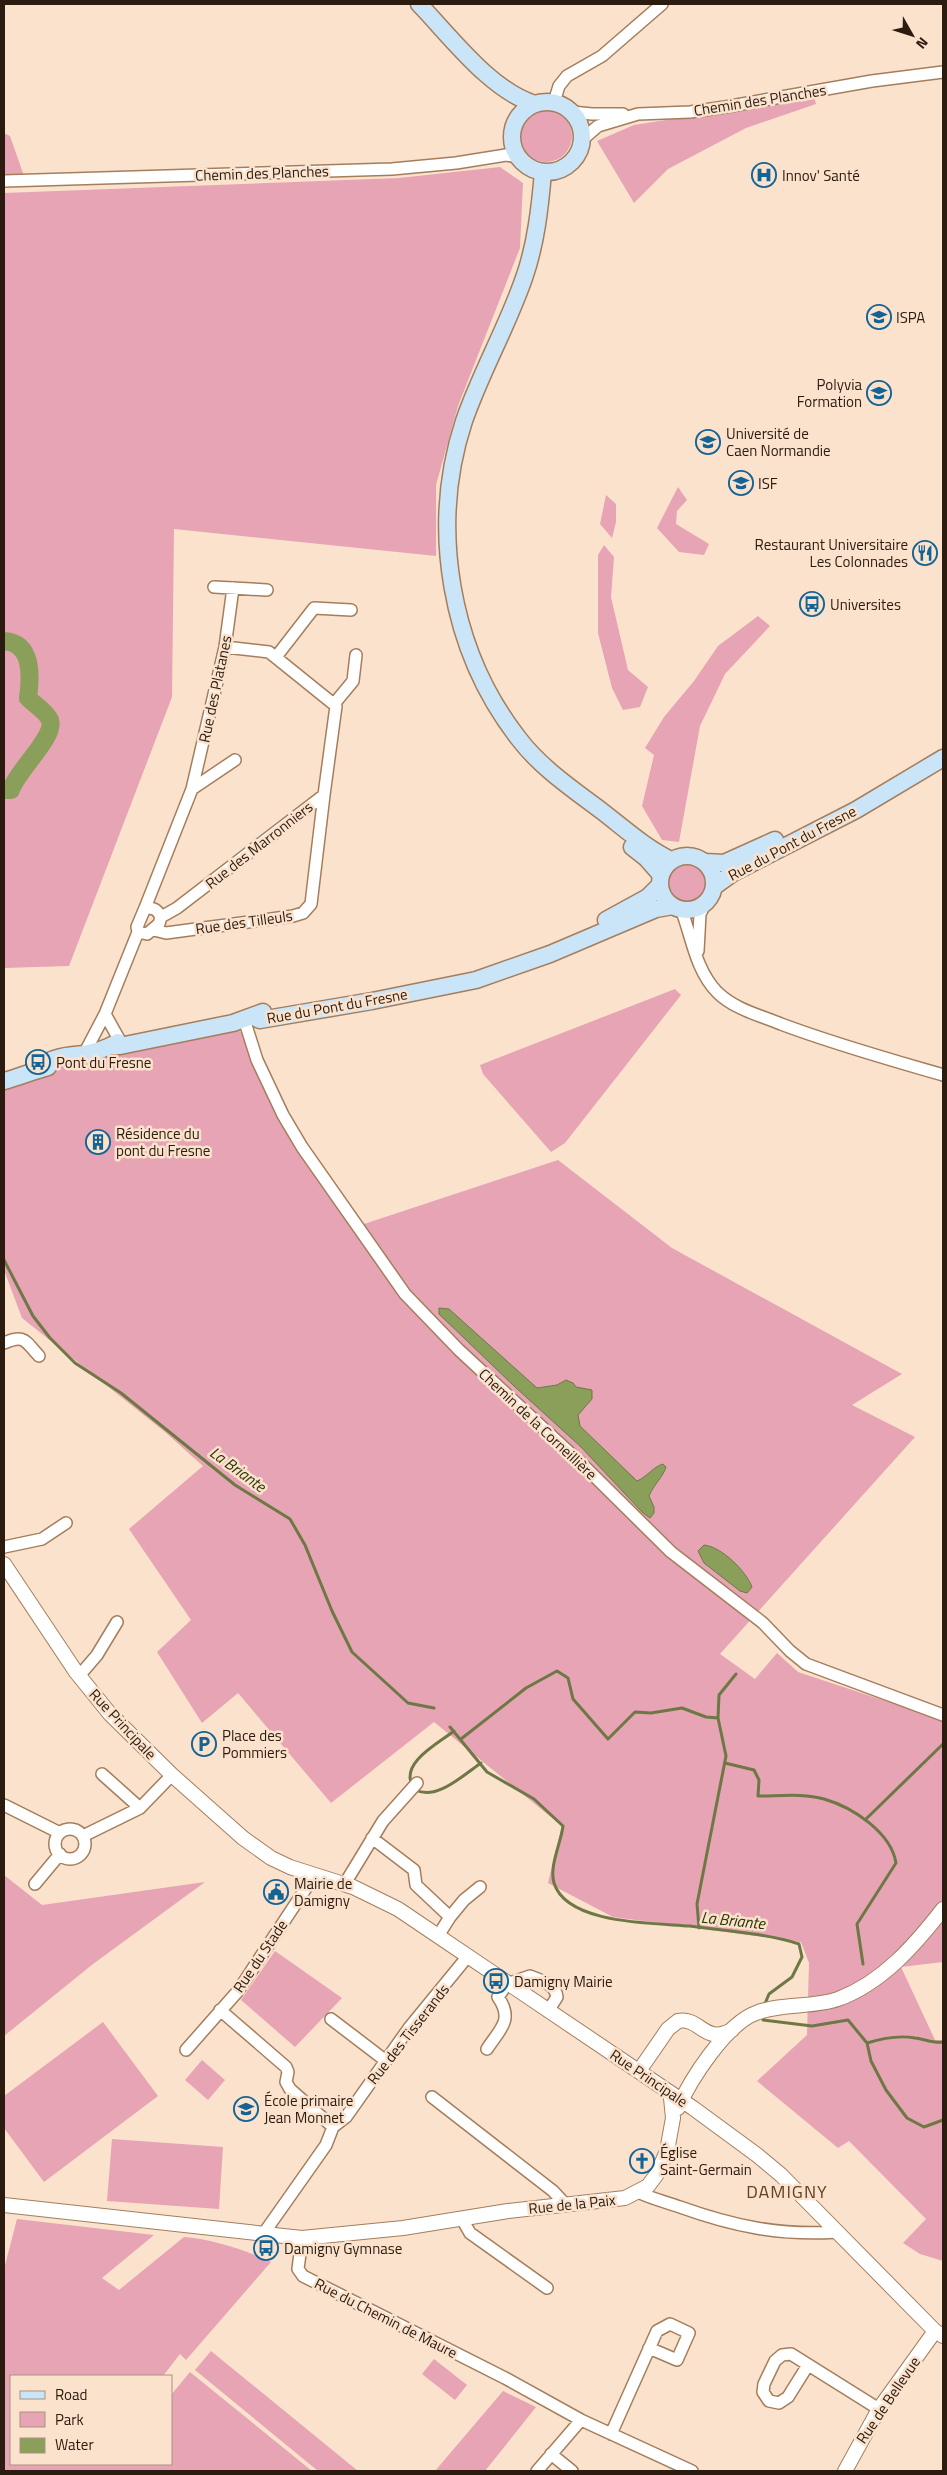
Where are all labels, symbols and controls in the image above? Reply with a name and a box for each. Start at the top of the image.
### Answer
north arrow [887,10,937,60]
text: N [911,33,934,54]
street label: Chemin des Planches [692,78,828,122]
street label: Chemin des Planches [195,159,329,187]
hospital icon: Innov' Santé [751,162,777,188]
place label: Innov' Santé [782,164,860,187]
school or university icon: ISPA [866,304,892,330]
place label: ISPA [896,306,925,329]
place label: Polyvia Formation [797,373,862,413]
school or university icon: Polyvia Formation [866,380,892,406]
place label: Université de Caen Normandie [726,422,831,462]
school or university icon: Université de Caen Normandie [695,429,721,455]
school or university icon: ISF [728,470,754,496]
place label: ISF [758,472,778,495]
place label: Restaurant Universitaire Les Colonnades [755,533,908,573]
restaurant icon: Restaurant Universitaire Les Colonnades [912,540,938,566]
bus stop icon: Universites [799,591,825,617]
place label: Universites [830,593,901,616]
street label: Rue des Platanes [192,633,238,745]
street label: Rue des Marronniers [200,796,318,894]
street label: Rue du Pont du Fresne [724,799,860,887]
street label: Rue des Tilleuls [194,904,294,940]
street label: Rue du Pont du Fresne [265,982,409,1030]
bus stop icon: Pont du Fresne [25,1049,51,1075]
place label: Pont du Fresne [56,1051,151,1074]
place label: Résidence du pont du Fresne [116,1122,210,1162]
building icon: Résidence du pont du Fresne [85,1129,111,1155]
street label: Chemin de la Corneillière [474,1363,602,1485]
water label: La Briante [205,1440,272,1499]
street label: Rue Principale [84,1683,162,1765]
place label: Place des Pommiers [222,1724,287,1764]
parking icon: Place des Pommiers [191,1731,217,1757]
place label: Mairie de Damigny [294,1872,352,1912]
public building icon: Mairie de Damigny [263,1879,289,1905]
water label: La Briante [700,1905,768,1935]
street label: Rue du Stade [227,1915,293,1997]
bus stop icon: Damigny Mairie [483,1968,509,1994]
place label: Damigny Mairie [514,1970,613,1993]
street label: Rue des Tisserands [361,1979,455,2089]
street label: Rue Principale [605,2043,693,2113]
place label: École primaire Jean Monnet [264,2089,353,2129]
school or university icon: École primaire Jean Monnet [233,2096,259,2122]
place label: Église Saint-Germain [660,2141,752,2181]
church icon: Église Saint-Germain [629,2148,655,2174]
district label: DAMIGNY [746,2178,828,2205]
street label: Rue de la Paix [527,2188,617,2220]
bus stop icon: Damigny Gymnase [253,2235,279,2261]
place label: Damigny Gymnase [284,2237,402,2260]
street label: Rue du Chemin de Maure [311,2272,461,2364]
street label: Rue de Bellevue [850,2352,926,2448]
legend [10,2375,172,2465]
text: Road [55,2383,87,2406]
text: Park [55,2408,84,2431]
text: Water [55,2433,94,2456]

